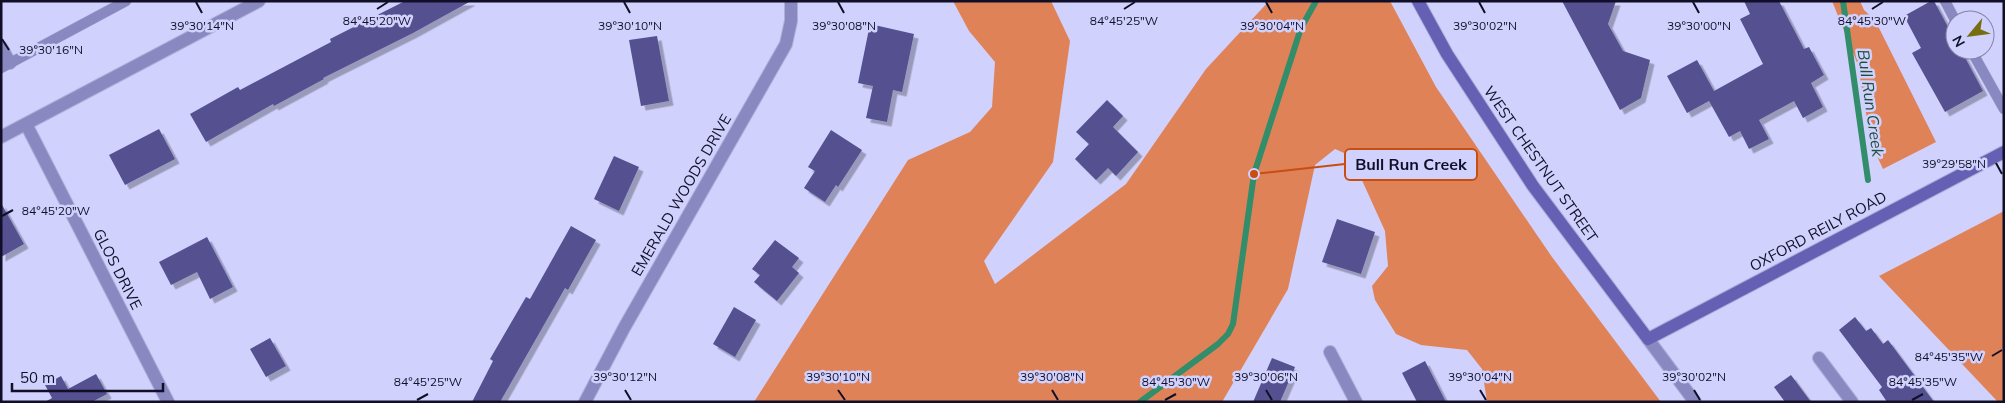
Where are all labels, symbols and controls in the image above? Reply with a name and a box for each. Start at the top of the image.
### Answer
north arrow [1945,10,1995,60]
text: 84°45'20"W [343,13,411,28]
text: 84°45'25"W [1090,13,1158,28]
text: 84°45'30"W [1838,13,1906,28]
text: 39°30'14"N [170,18,234,33]
text: 39°30'10"N [598,18,662,33]
text: 39°30'08"N [812,18,876,33]
text: 39°30'04"N [1240,18,1304,33]
text: 39°30'02"N [1453,18,1517,33]
text: 39°30'00"N [1667,18,1731,33]
text: N [1948,32,1969,50]
text: 39°30'16"N [19,42,83,57]
water label: Bull Run Creek [1854,48,1889,159]
street label: WEST CHESTNUT STREET [1480,82,1602,246]
street label: EMERALD WOODS DRIVE [627,110,735,279]
callout: Bull Run Creek [1345,149,1477,180]
text: Bull Run Creek [1355,154,1468,174]
text: 39°29'58"N [1922,156,1986,171]
street label: OXFORD REILY ROAD [1746,187,1890,275]
text: 84°45'20"W [22,203,90,218]
street label: GLOS DRIVE [90,225,147,313]
text: 84°45'35"W [1915,349,1983,364]
scale bar [12,360,164,392]
text: 50 m [20,368,55,387]
text: 39°30'12"N [593,369,657,384]
text: 39°30'10"N [806,369,870,384]
text: 39°30'08"N [1020,369,1084,384]
text: 39°30'06"N [1234,369,1298,384]
text: 39°30'04"N [1448,369,1512,384]
text: 39°30'02"N [1662,369,1726,384]
text: 84°45'25"W [394,374,462,389]
text: 84°45'30"W [1142,374,1210,389]
text: 84°45'35"W [1889,374,1957,389]

